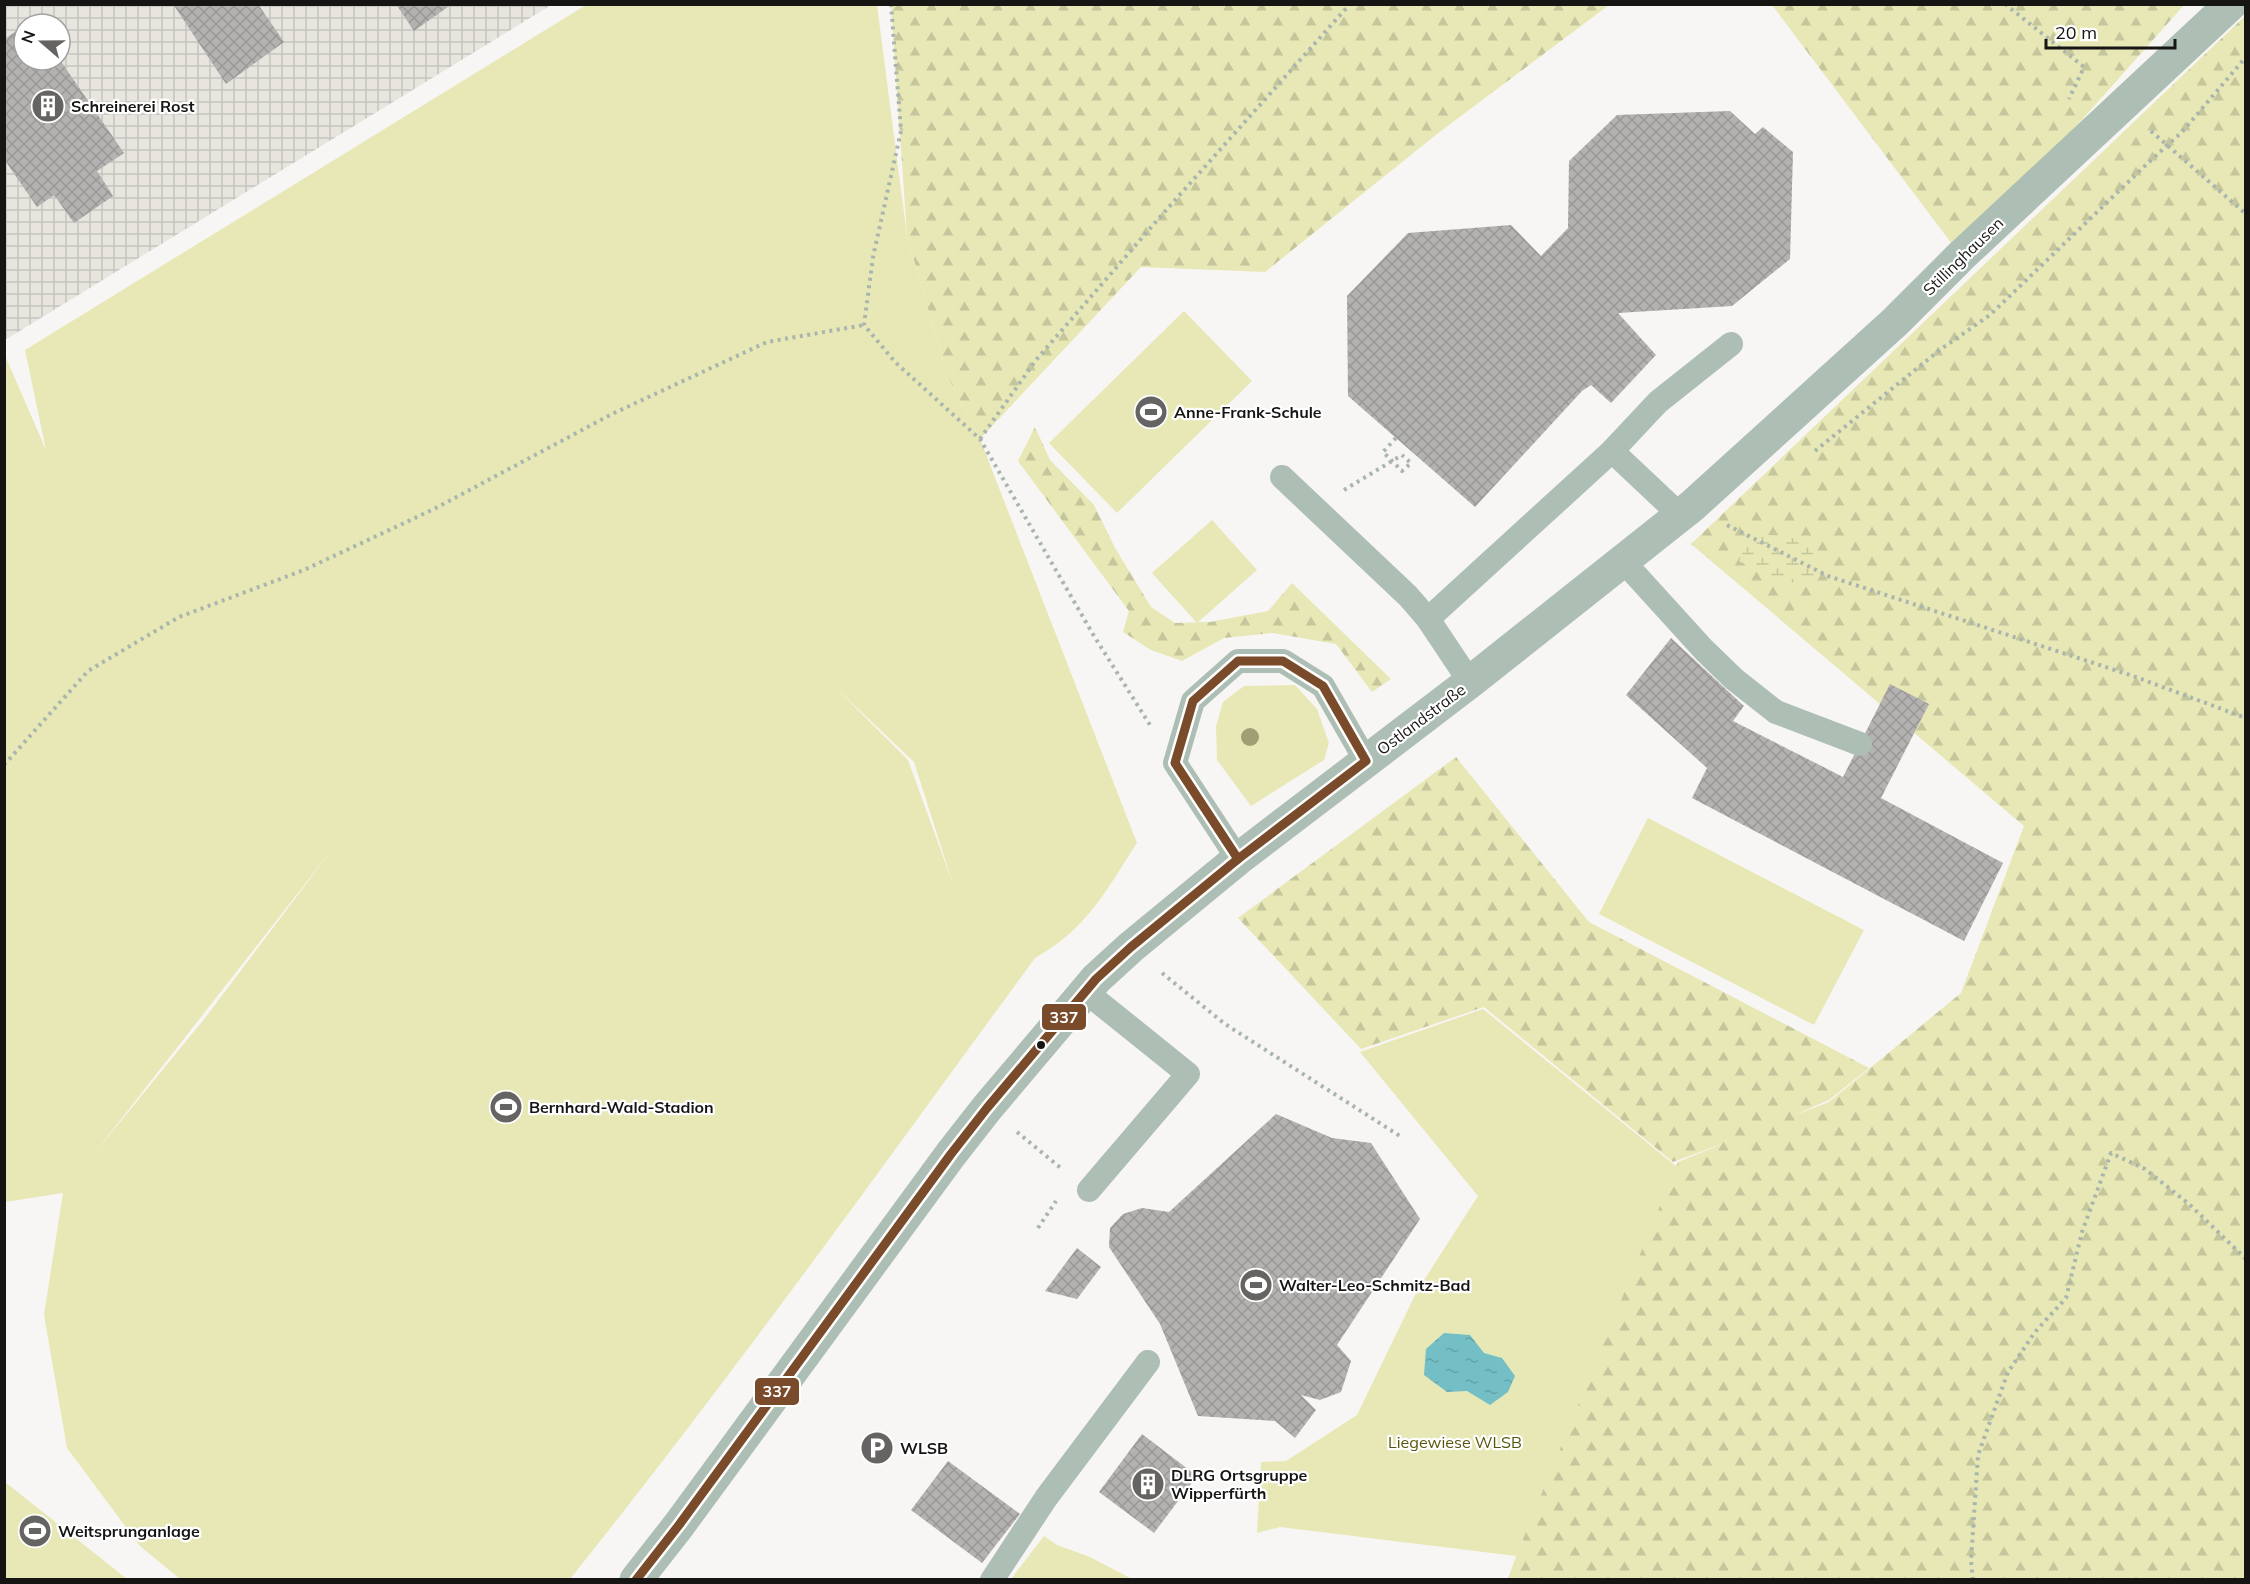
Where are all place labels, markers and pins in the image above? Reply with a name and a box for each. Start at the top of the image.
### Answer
building icon: Schreinerei Rost [30,88,66,124]
place label: Schreinerei Rost [71,96,195,116]
sports icon: Anne-Frank-Schule [1133,394,1169,430]
place label: Anne-Frank-Schule [1174,402,1322,422]
unlabelled marker [1035,1039,1047,1051]
sports icon: Bernhard-Wald-Stadion [488,1089,524,1125]
place label: Bernhard-Wald-Stadion [529,1097,714,1117]
sports icon: Walter-Leo-Schmitz-Bad [1238,1267,1274,1303]
place label: Walter-Leo-Schmitz-Bad [1279,1275,1470,1295]
parking icon: WLSB [859,1430,895,1466]
place label: WLSB [900,1438,948,1458]
place label: DLRG Ortsgruppe Wipperfürth [1171,1465,1308,1503]
building icon: DLRG Ortsgruppe Wipperfürth [1130,1466,1166,1502]
sports icon: Weitsprunganlage [17,1513,53,1549]
place label: Weitsprunganlage [58,1521,200,1541]

